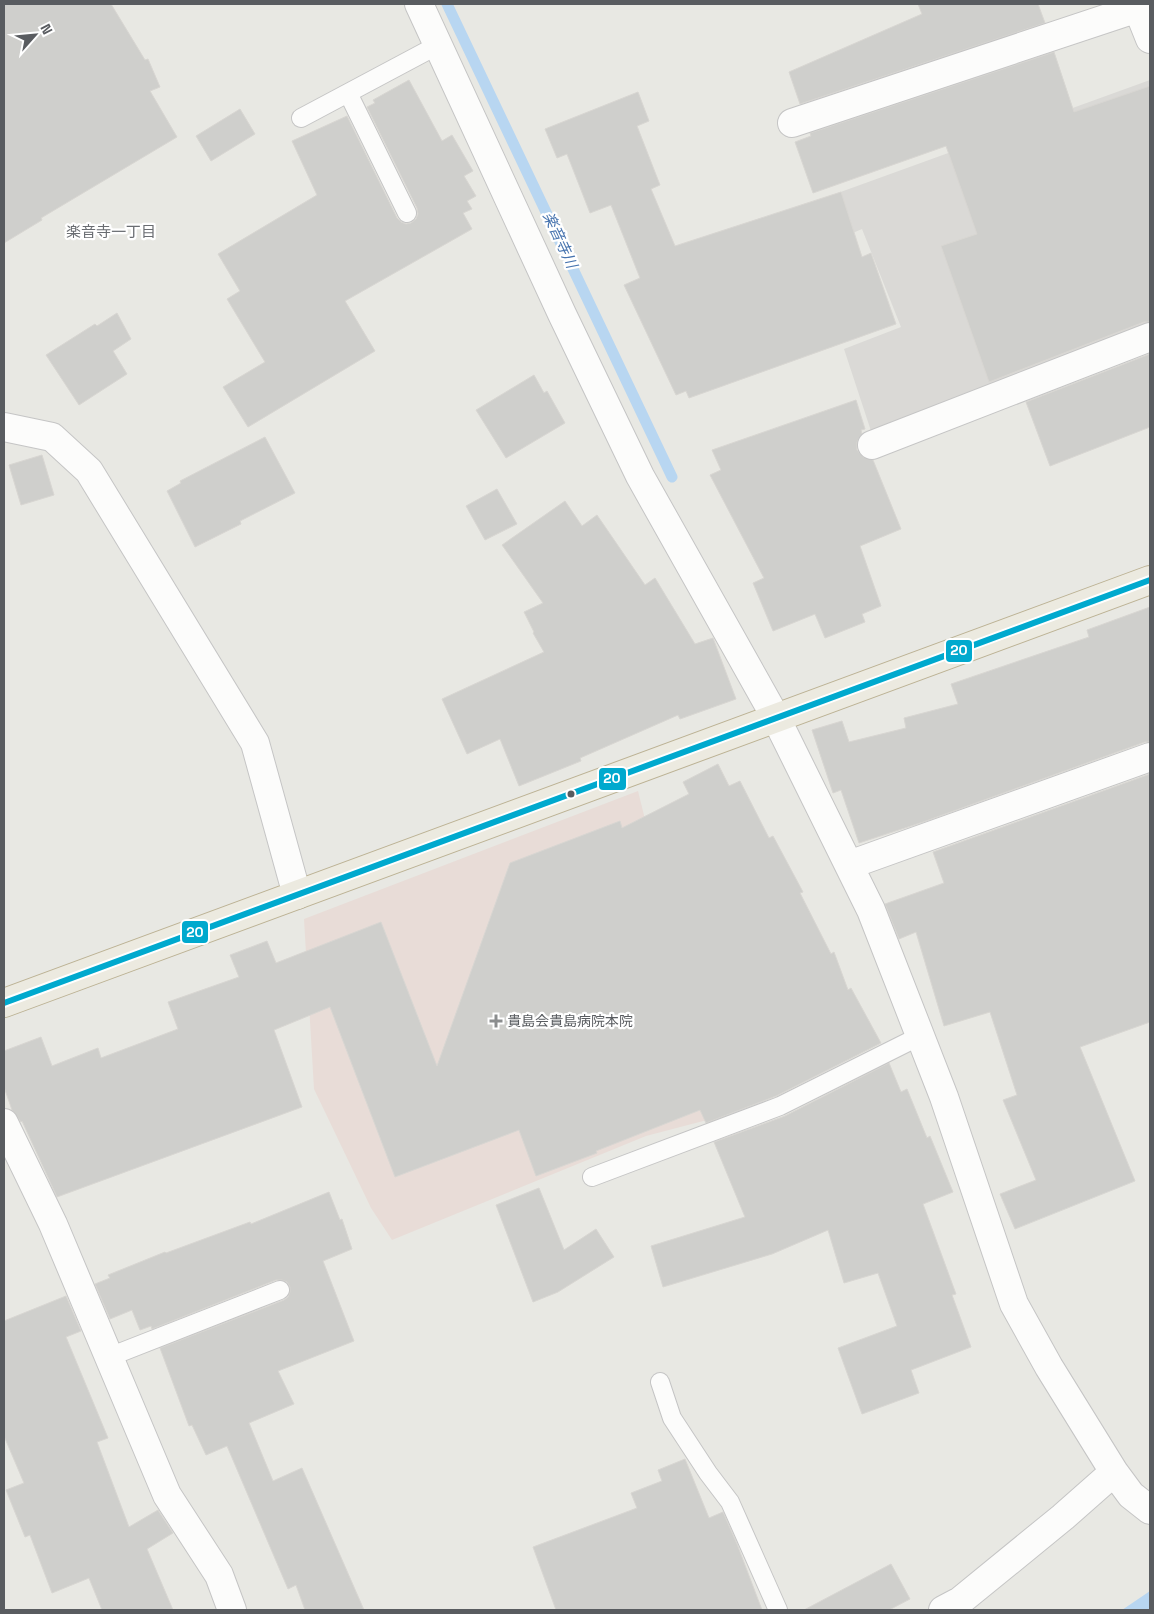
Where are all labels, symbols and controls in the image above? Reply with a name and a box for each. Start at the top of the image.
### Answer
north arrow [10,10,60,60]
text: N [36,21,57,37]
water label: 楽音寺川 [539,209,583,273]
district label: 楽音寺一丁目 [66,222,156,241]
line badge: 20 [945,639,973,663]
text: 20 [950,641,968,659]
line badge: 20 [598,767,627,791]
text: 20 [603,769,621,787]
unlabelled marker [566,789,576,799]
line badge: 20 [181,920,209,944]
text: 20 [186,923,204,941]
place label: 貴島会貴島病院本院 [507,1012,633,1030]
marker: 貴島会貴島病院本院 [489,1014,503,1028]

